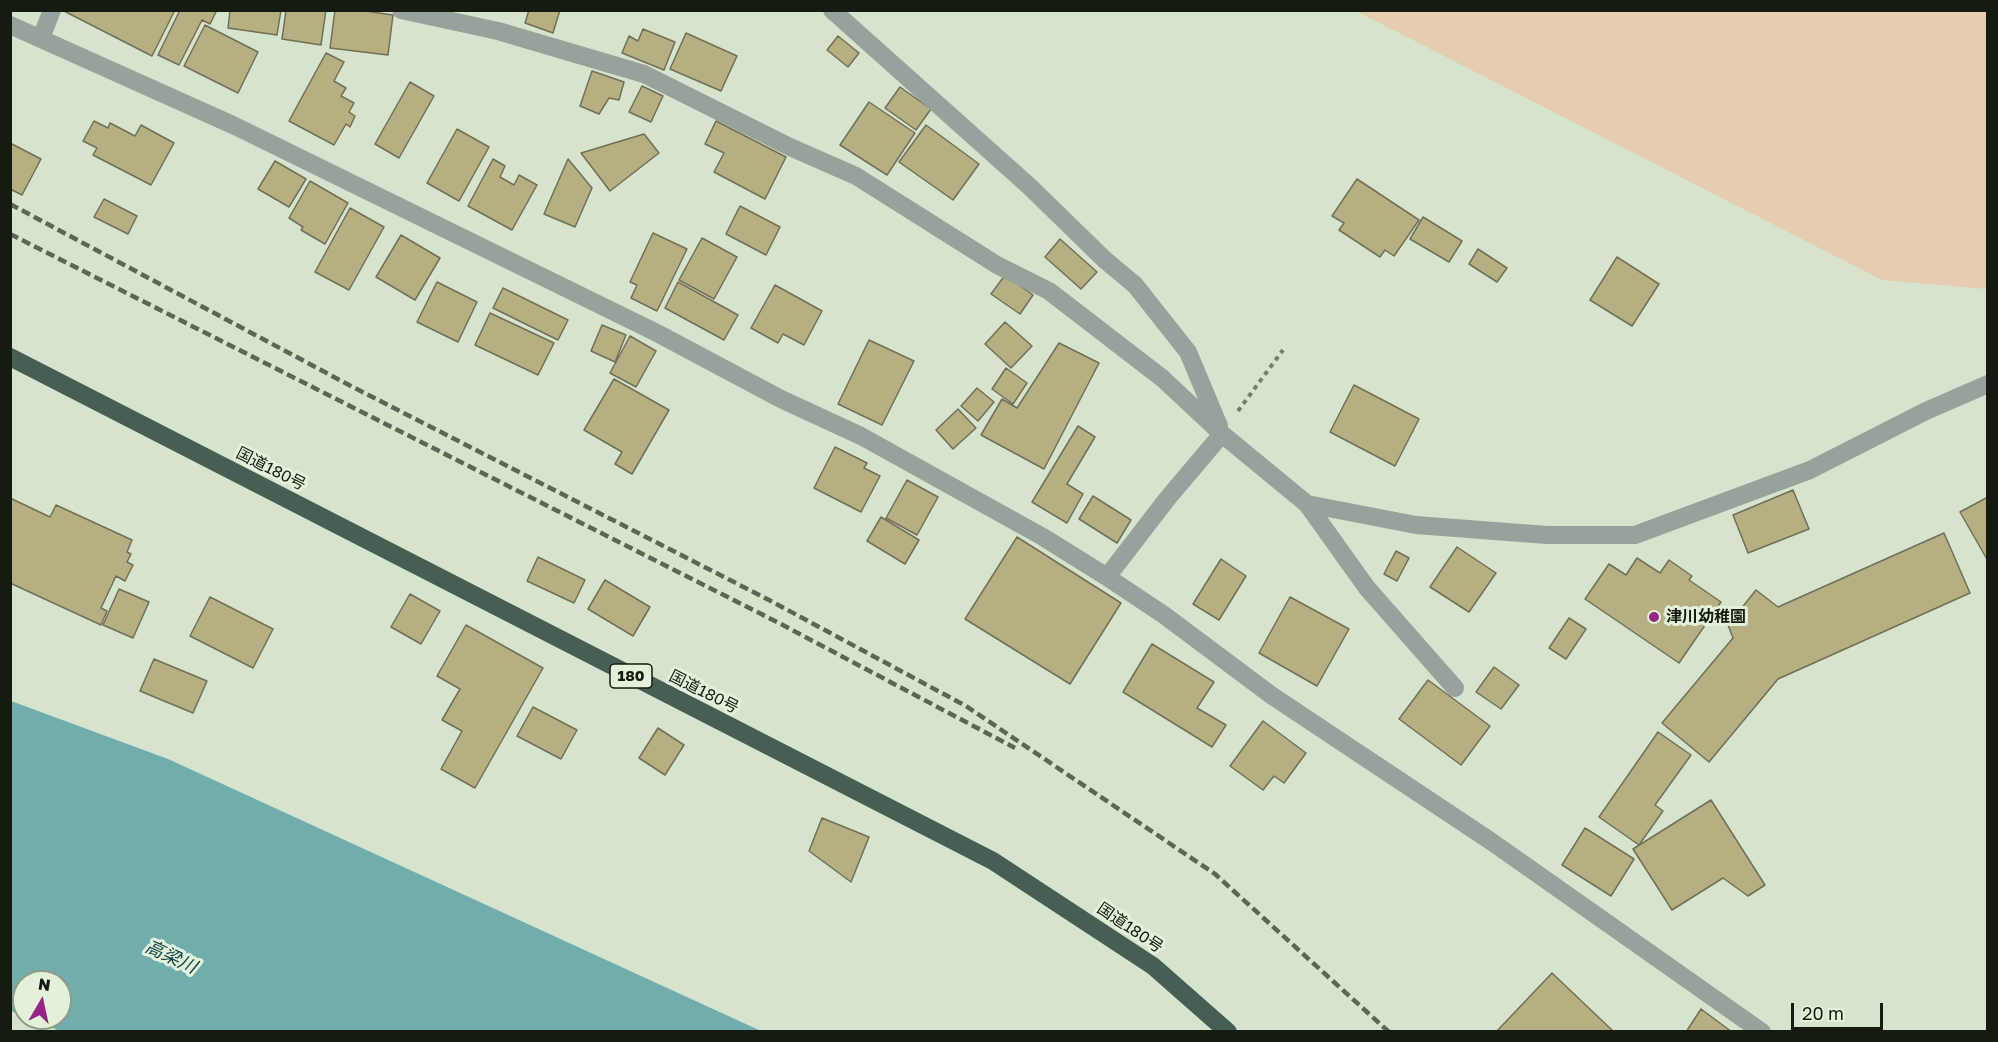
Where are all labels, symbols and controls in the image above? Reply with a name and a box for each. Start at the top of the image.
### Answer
street label: 国道180号 [233,443,309,495]
place label: 津川幼稚園 [1666,607,1746,627]
marker: 津川幼稚園 [1647,610,1661,624]
road number: 180 [610,664,652,688]
street label: 国道180号 [666,666,742,718]
street label: 国道180号 [1093,899,1167,957]
water label: 高梁川 [142,936,200,978]
north arrow [12,970,72,1030]
text: N [37,973,52,995]
scale bar [1794,991,1886,1029]
text: 20 m [1802,1002,1844,1024]

